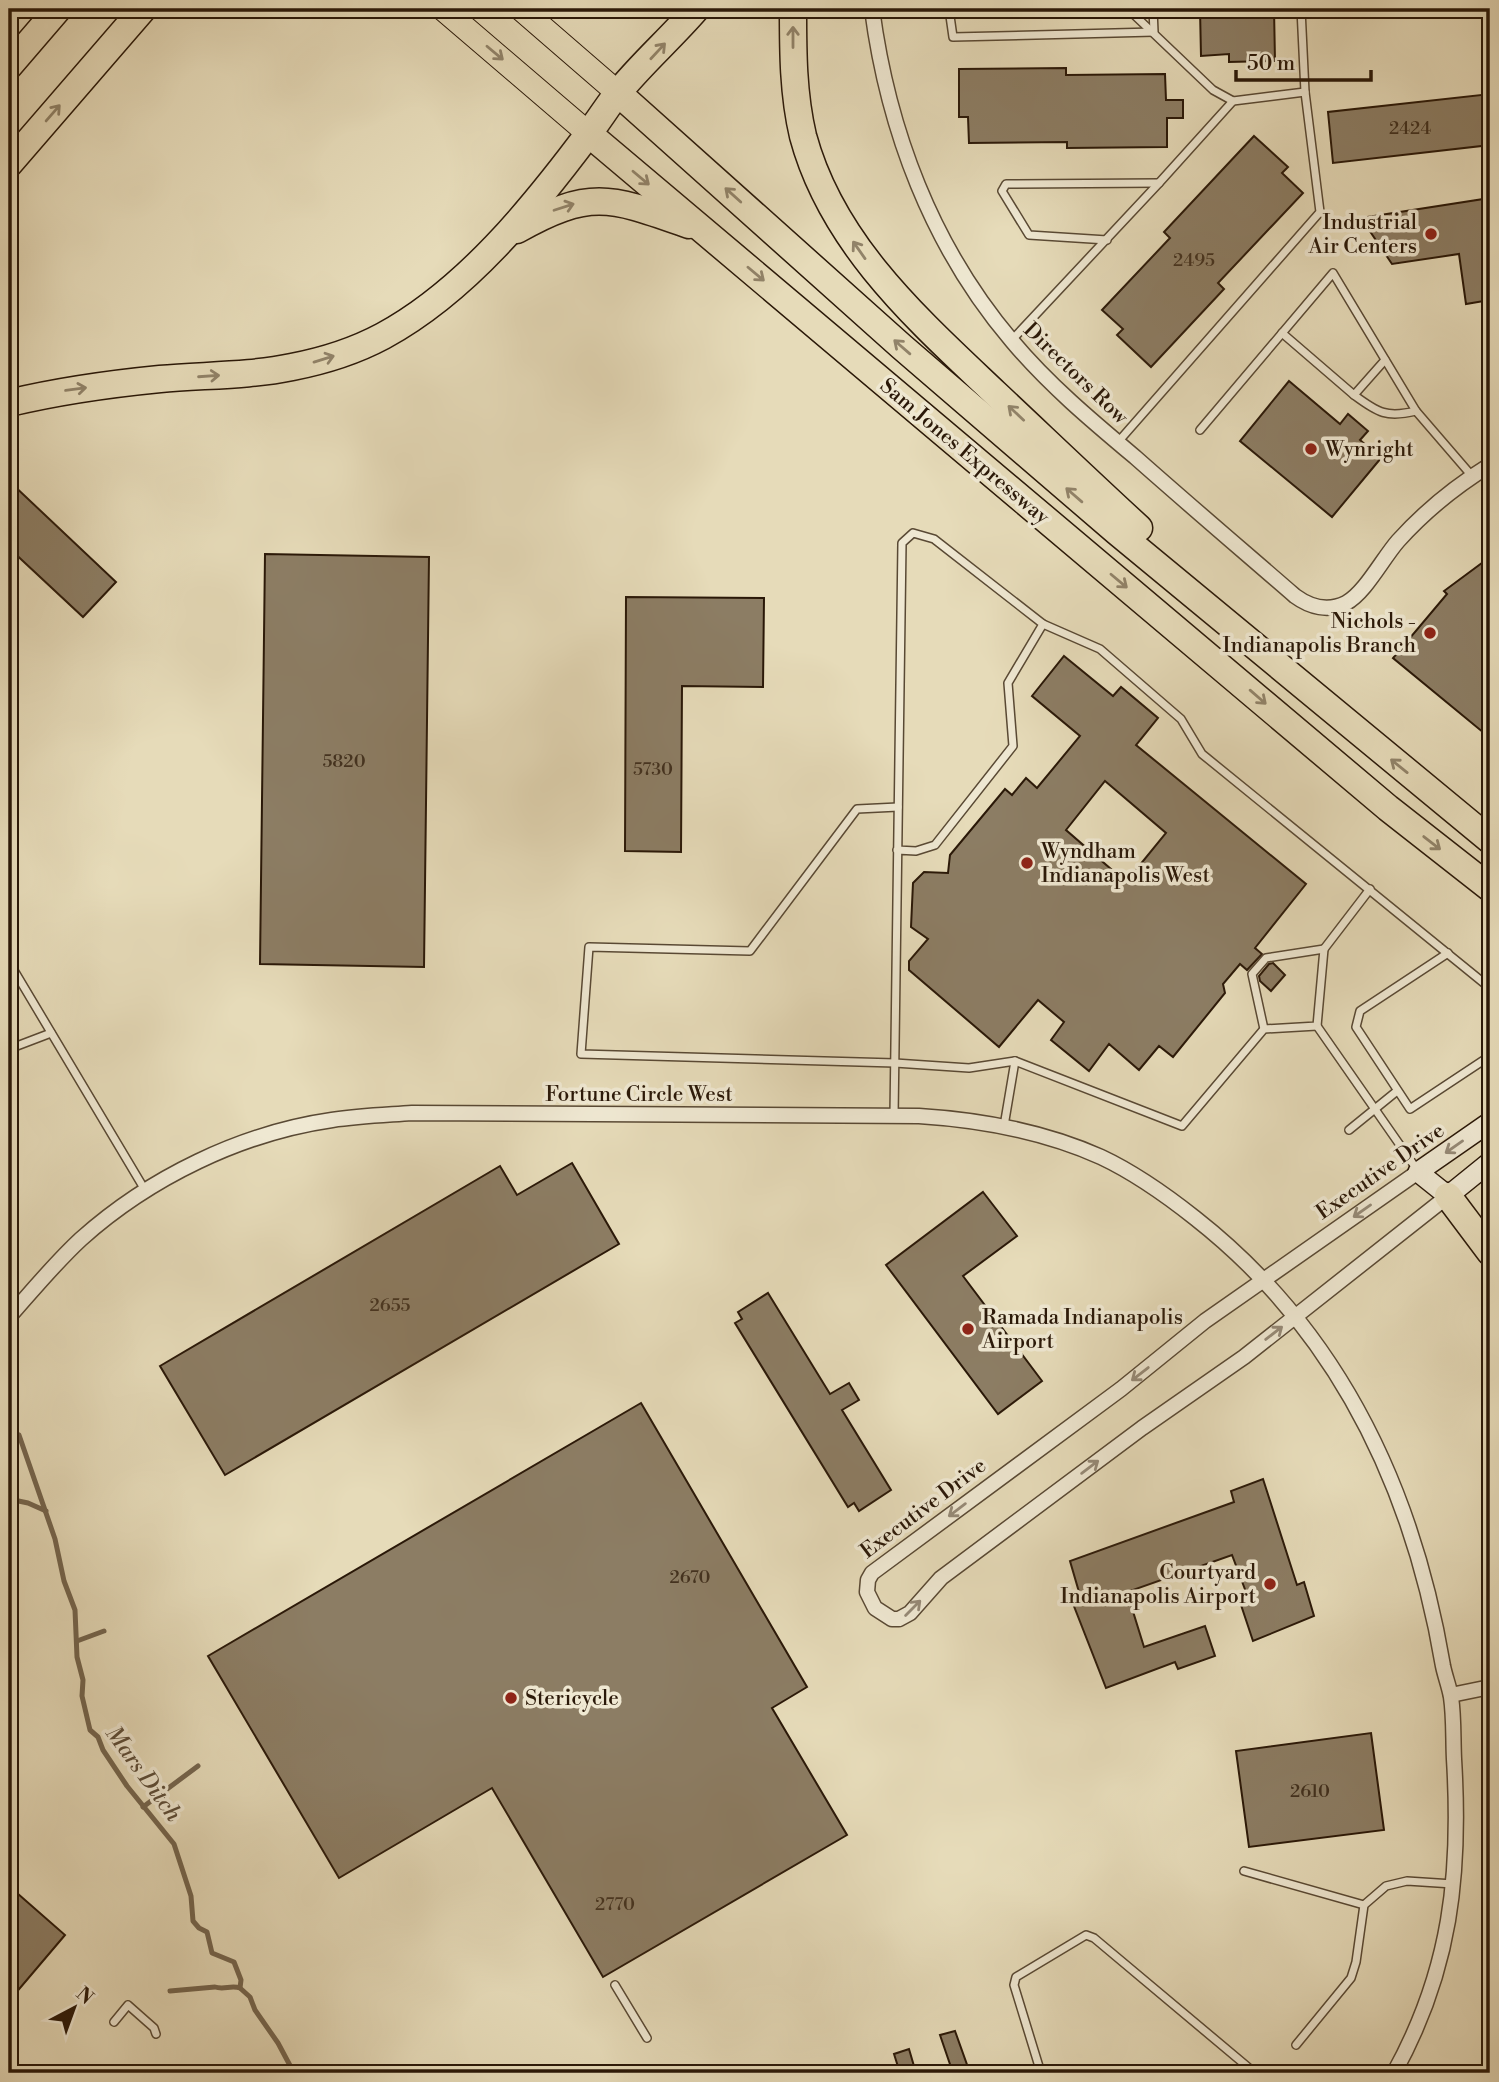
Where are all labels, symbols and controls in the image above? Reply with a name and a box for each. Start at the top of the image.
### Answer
one-way arrow [786,25,800,48]
scale bar [1236,38,1371,82]
one-way arrow [649,43,666,60]
one-way arrow [485,45,503,61]
text: 50 m [1247,51,1295,77]
one-way arrow [45,104,61,122]
house number: 2424 [1389,117,1431,140]
one-way arrow [632,170,650,185]
one-way arrow [724,187,742,203]
one-way arrow [552,200,574,212]
place label: Industrial Air Centers [1308,210,1417,260]
marker: Industrial Air Centers [1423,226,1439,242]
one-way arrow [852,241,866,260]
house number: 2495 [1173,249,1215,272]
one-way arrow [746,266,764,282]
street label: Directors Row [1018,317,1133,430]
one-way arrow [893,339,911,355]
one-way arrow [313,351,335,364]
one-way arrow [198,369,220,382]
street label: Sam Jones Expressway [874,373,1055,531]
one-way arrow [64,383,86,396]
one-way arrow [1008,405,1025,422]
place label: Wynright [1324,437,1414,463]
marker: Wynright [1303,441,1319,457]
one-way arrow [1066,487,1084,503]
one-way arrow [1110,573,1128,588]
place label: Nichols - Indianapolis Branch [1222,609,1416,659]
marker: Nichols - Indianapolis Branch [1422,625,1438,641]
one-way arrow [1248,689,1266,705]
house number: 5820 [322,750,366,773]
house number: 5730 [633,758,673,781]
one-way arrow [1391,758,1409,774]
one-way arrow [1422,835,1441,850]
place label: Wyndham Indianapolis West [1040,839,1210,889]
marker: Wyndham Indianapolis West [1019,855,1035,871]
street label: Fortune Circle West [545,1082,733,1108]
street label: Executive Drive [1311,1118,1450,1226]
one-way arrow [1445,1140,1464,1154]
one-way arrow [1353,1204,1372,1218]
house number: 2655 [369,1294,411,1317]
place label: Ramada Indianapolis Airport [981,1305,1183,1355]
marker: Ramada Indianapolis Airport [960,1321,976,1337]
one-way arrow [1265,1326,1283,1341]
one-way arrow [1131,1367,1149,1382]
street label: Executive Drive [856,1453,992,1565]
one-way arrow [1081,1460,1100,1475]
one-way arrow [948,1502,967,1517]
place label: Courtyard Indianapolis Airport [1060,1560,1257,1610]
house number: 2670 [670,1566,710,1589]
marker: Courtyard Indianapolis Airport [1262,1576,1278,1592]
one-way arrow [905,1600,922,1617]
place label: Stericycle [525,1686,619,1712]
marker: Stericycle [503,1690,519,1706]
water label: Mars Ditch [99,1720,187,1827]
house number: 2610 [1290,1780,1330,1803]
house number: 2770 [595,1893,635,1916]
north arrow [38,1974,108,2044]
text: N [71,1982,98,2010]

